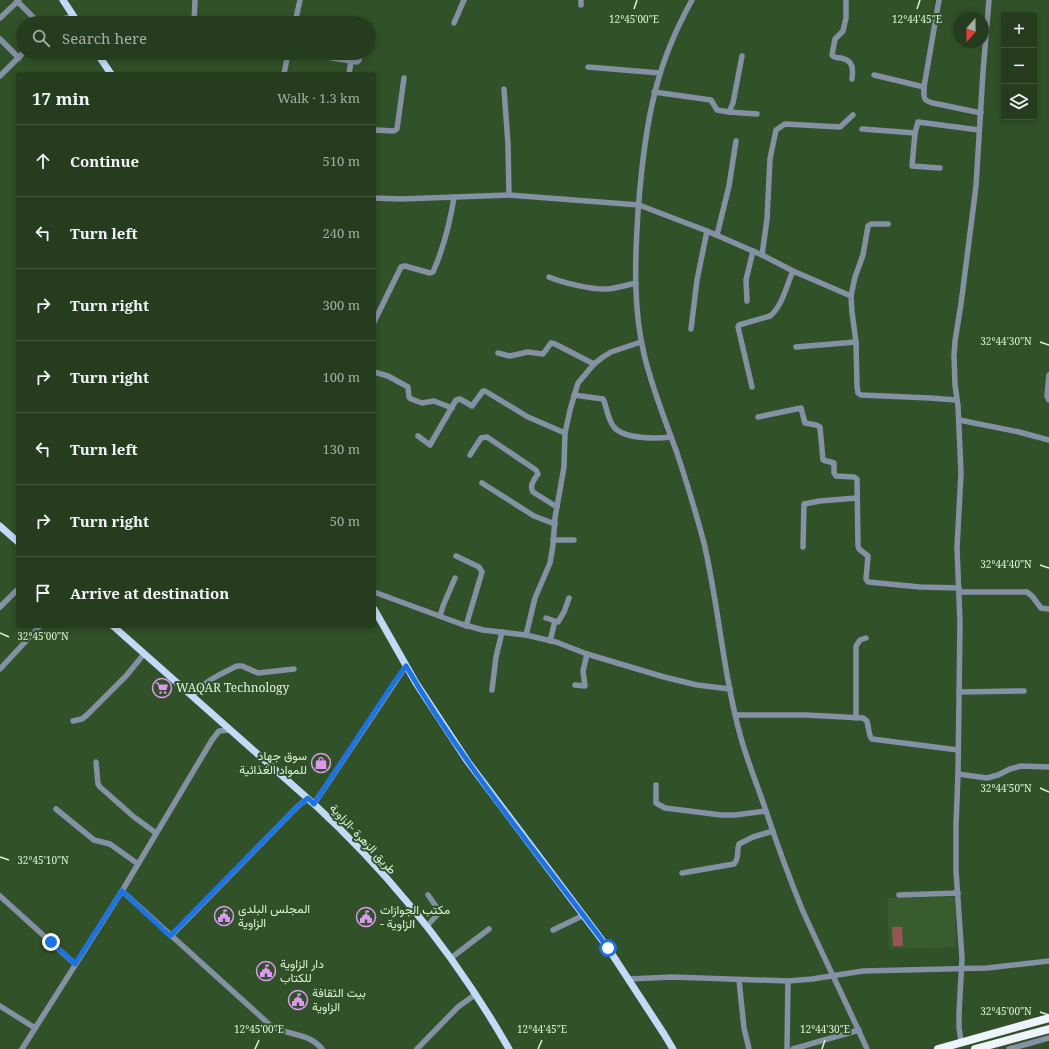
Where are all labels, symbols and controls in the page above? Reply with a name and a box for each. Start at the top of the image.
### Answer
text: 12°45'00"E [609,12,659,26]
text: 12°44'45"E [892,12,942,26]
north arrow [953,12,989,48]
map controls [1001,12,1037,120]
button: + [1001,12,1037,48]
search box [16,16,376,60]
icon: search [30,27,52,49]
text: Search here [62,28,147,48]
button: − [1001,48,1037,84]
button: layers [1001,84,1037,120]
text: 17 min [32,87,90,110]
text: Walk · 1.3 km [277,89,360,107]
icon: ahead [32,150,54,172]
text: Continue [70,151,139,171]
text: 510 m [323,152,360,170]
icon: left [32,222,54,244]
text: Turn left [70,223,138,243]
text: 240 m [323,224,360,242]
icon: right [32,294,54,316]
text: Turn right [70,295,149,315]
text: 300 m [323,296,360,314]
text: 32°44'30"N [980,334,1032,348]
icon: right [32,366,54,388]
text: Turn right [70,367,149,387]
text: 100 m [323,368,360,386]
icon: left [32,438,54,460]
text: Turn left [70,439,138,459]
text: 130 m [323,440,360,458]
icon: right [32,510,54,532]
text: Turn right [70,511,149,531]
text: 50 m [330,512,360,530]
text: 32°44'40"N [980,557,1032,571]
icon: arrive [32,582,54,604]
text: Arrive at destination [70,583,229,603]
text: 32°45'00"N [17,629,69,643]
supermarket icon: WAQAR Technology [151,677,173,699]
place label: WAQAR Technology [176,679,290,696]
place label: سوق جهاد للمواد الغذائية [239,747,307,778]
shop icon: سوق جهاد للمواد الغذائية [310,752,332,774]
text: 32°44'50"N [980,781,1032,795]
street label: طريق الزهرة -الزاوية [326,800,401,878]
text: 32°45'10"N [17,853,69,867]
place label: المجلس البلدي الزاوية [238,900,310,931]
place label: مكتب الجوازات - الزاوية [380,901,450,932]
public building icon: المجلس البلدي الزاوية [213,905,235,927]
public building icon: مكتب الجوازات - الزاوية [355,906,377,928]
route end [42,933,60,951]
route start [599,939,617,957]
place label: دار الزاوية للكتاب [280,955,324,986]
public building icon: دار الزاوية للكتاب [255,960,277,982]
place label: بيت الثقافة الزاوية [312,984,366,1015]
public building icon: بيت الثقافة الزاوية [287,989,309,1011]
text: 32°45'00"N [980,1004,1032,1018]
text: 12°45'00"E [234,1022,284,1036]
text: 12°44'45"E [517,1022,567,1036]
text: 12°44'30"E [800,1022,850,1036]

